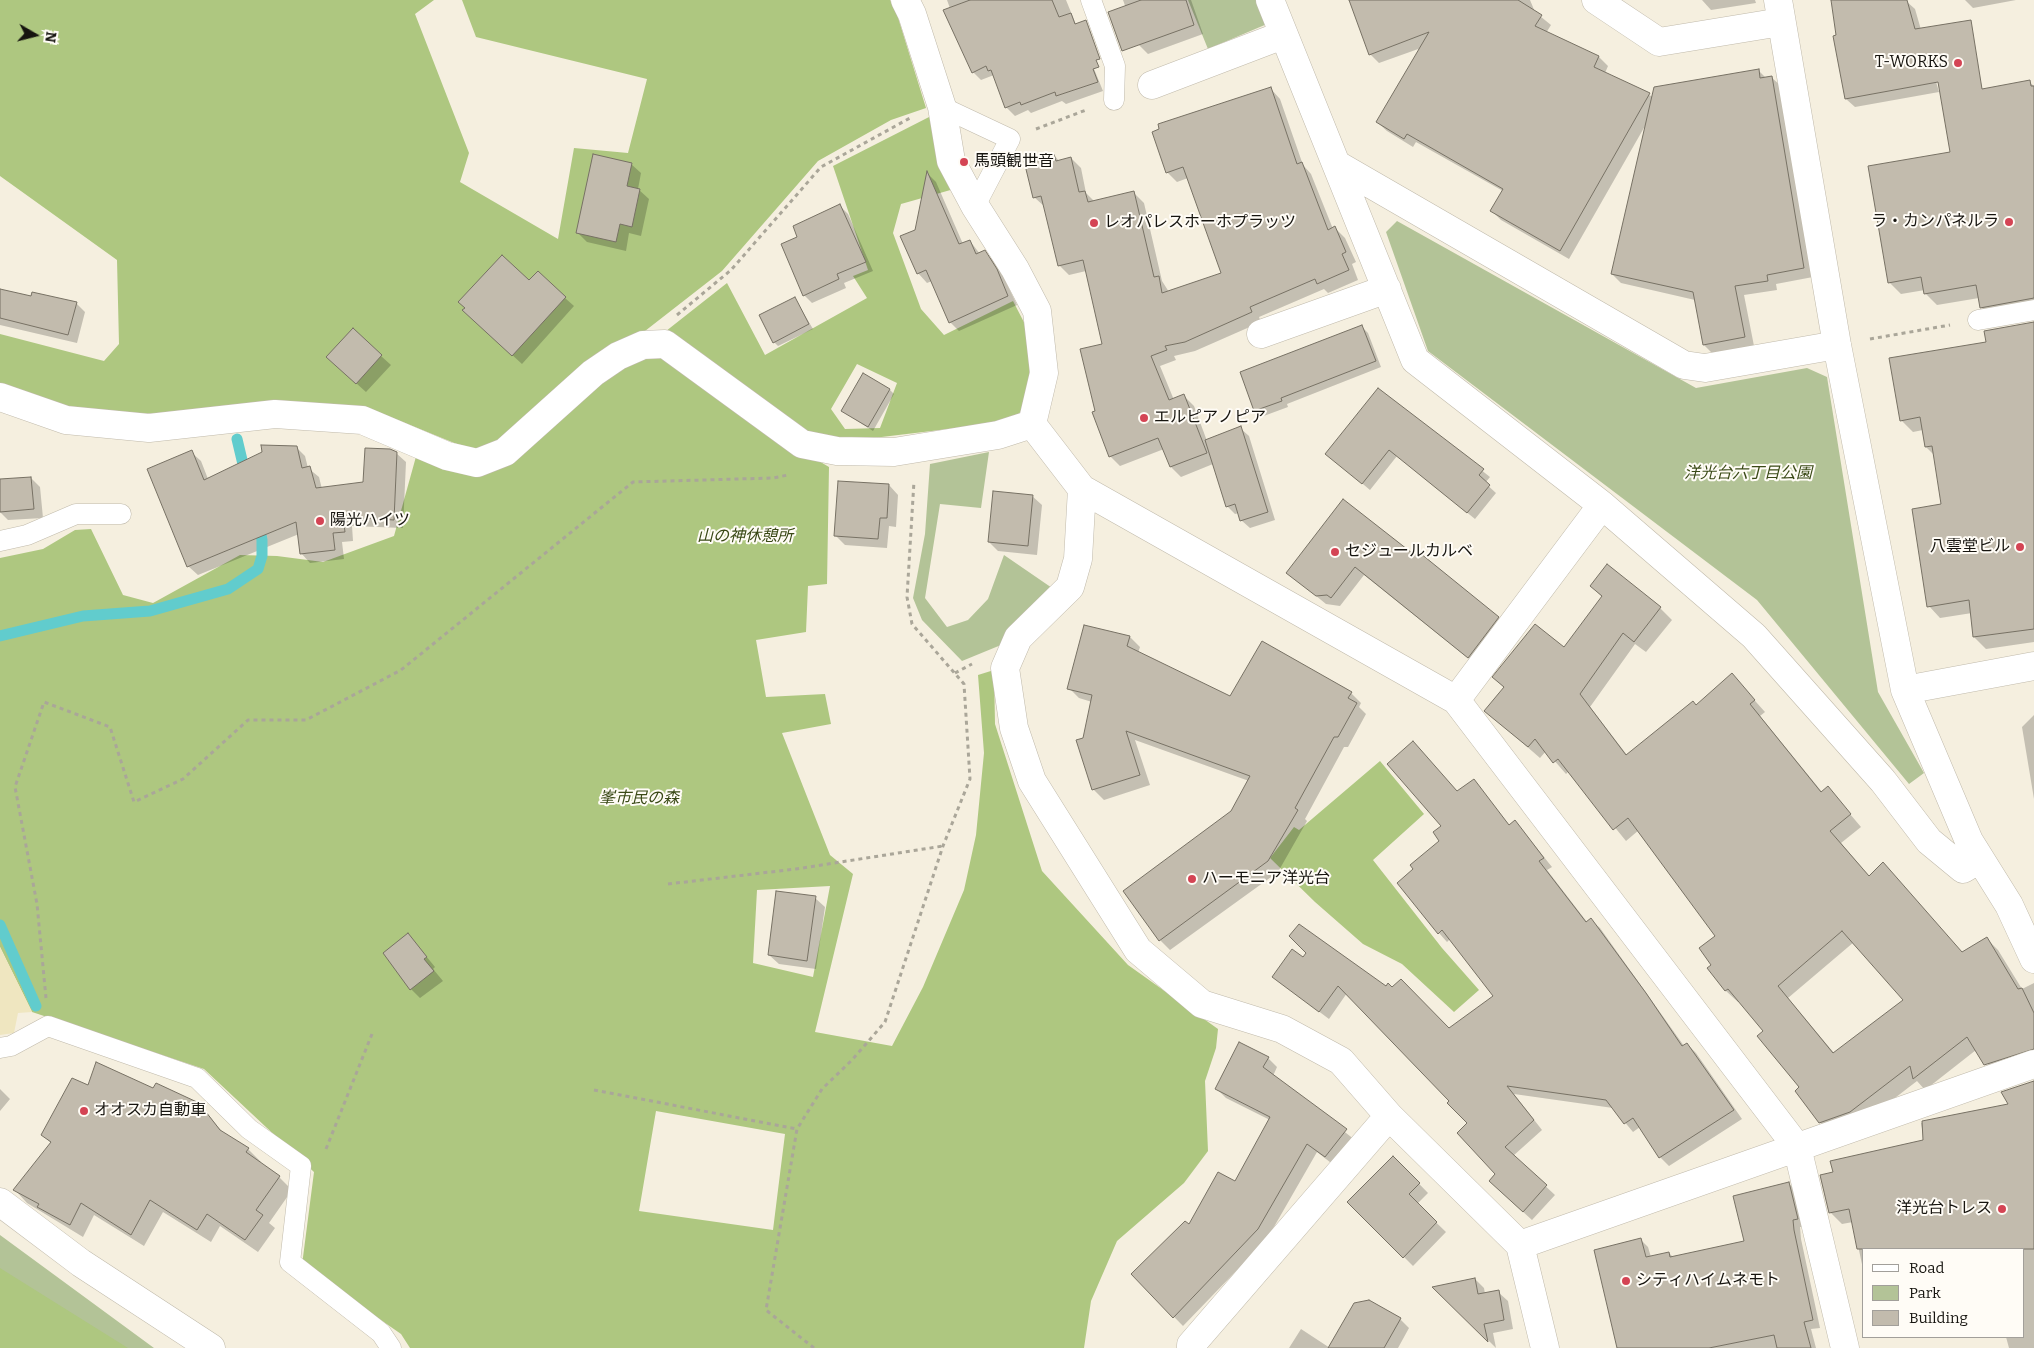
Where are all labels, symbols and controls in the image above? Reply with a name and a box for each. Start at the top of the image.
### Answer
north arrow [10,10,60,60]
text: N [41,31,60,44]
place label: T-WORKS [1875,53,1948,73]
marker: T-WORKS [1952,57,1964,69]
place label: 馬頭観世音 [974,152,1054,172]
marker: 馬頭観世音 [958,156,970,168]
place label: ラ・カンパネルラ [1871,212,1999,232]
place label: レオパレスホーホプラッツ [1104,213,1296,233]
marker: ラ・カンパネルラ [2003,216,2015,228]
marker: レオパレスホーホプラッツ [1088,217,1100,229]
place label: エルピアノピア [1154,408,1266,428]
marker: エルピアノピア [1138,412,1150,424]
park label: 洋光台六丁目公園 [1684,464,1812,484]
place label: 陽光ハイツ [330,511,410,531]
marker: 陽光ハイツ [314,515,326,527]
park label: 山の神休憩所 [697,527,793,547]
place label: 八雲堂ビル [1930,537,2010,557]
marker: 八雲堂ビル [2014,541,2026,553]
place label: セジュールカルベ [1345,542,1473,562]
marker: セジュールカルベ [1329,546,1341,558]
park label: 峯市民の森 [599,789,679,809]
place label: ハーモニア洋光台 [1202,869,1330,889]
marker: ハーモニア洋光台 [1186,873,1198,885]
place label: オオスカ自動車 [94,1101,206,1121]
marker: オオスカ自動車 [78,1105,90,1117]
place label: 洋光台トレス [1896,1199,1992,1219]
marker: 洋光台トレス [1996,1203,2008,1215]
legend [1862,1248,2024,1338]
text: Road [1909,1259,1944,1277]
place label: シティハイムネモト [1636,1271,1780,1291]
marker: シティハイムネモト [1620,1275,1632,1287]
text: Park [1909,1284,1941,1302]
text: Building [1909,1309,1968,1327]

